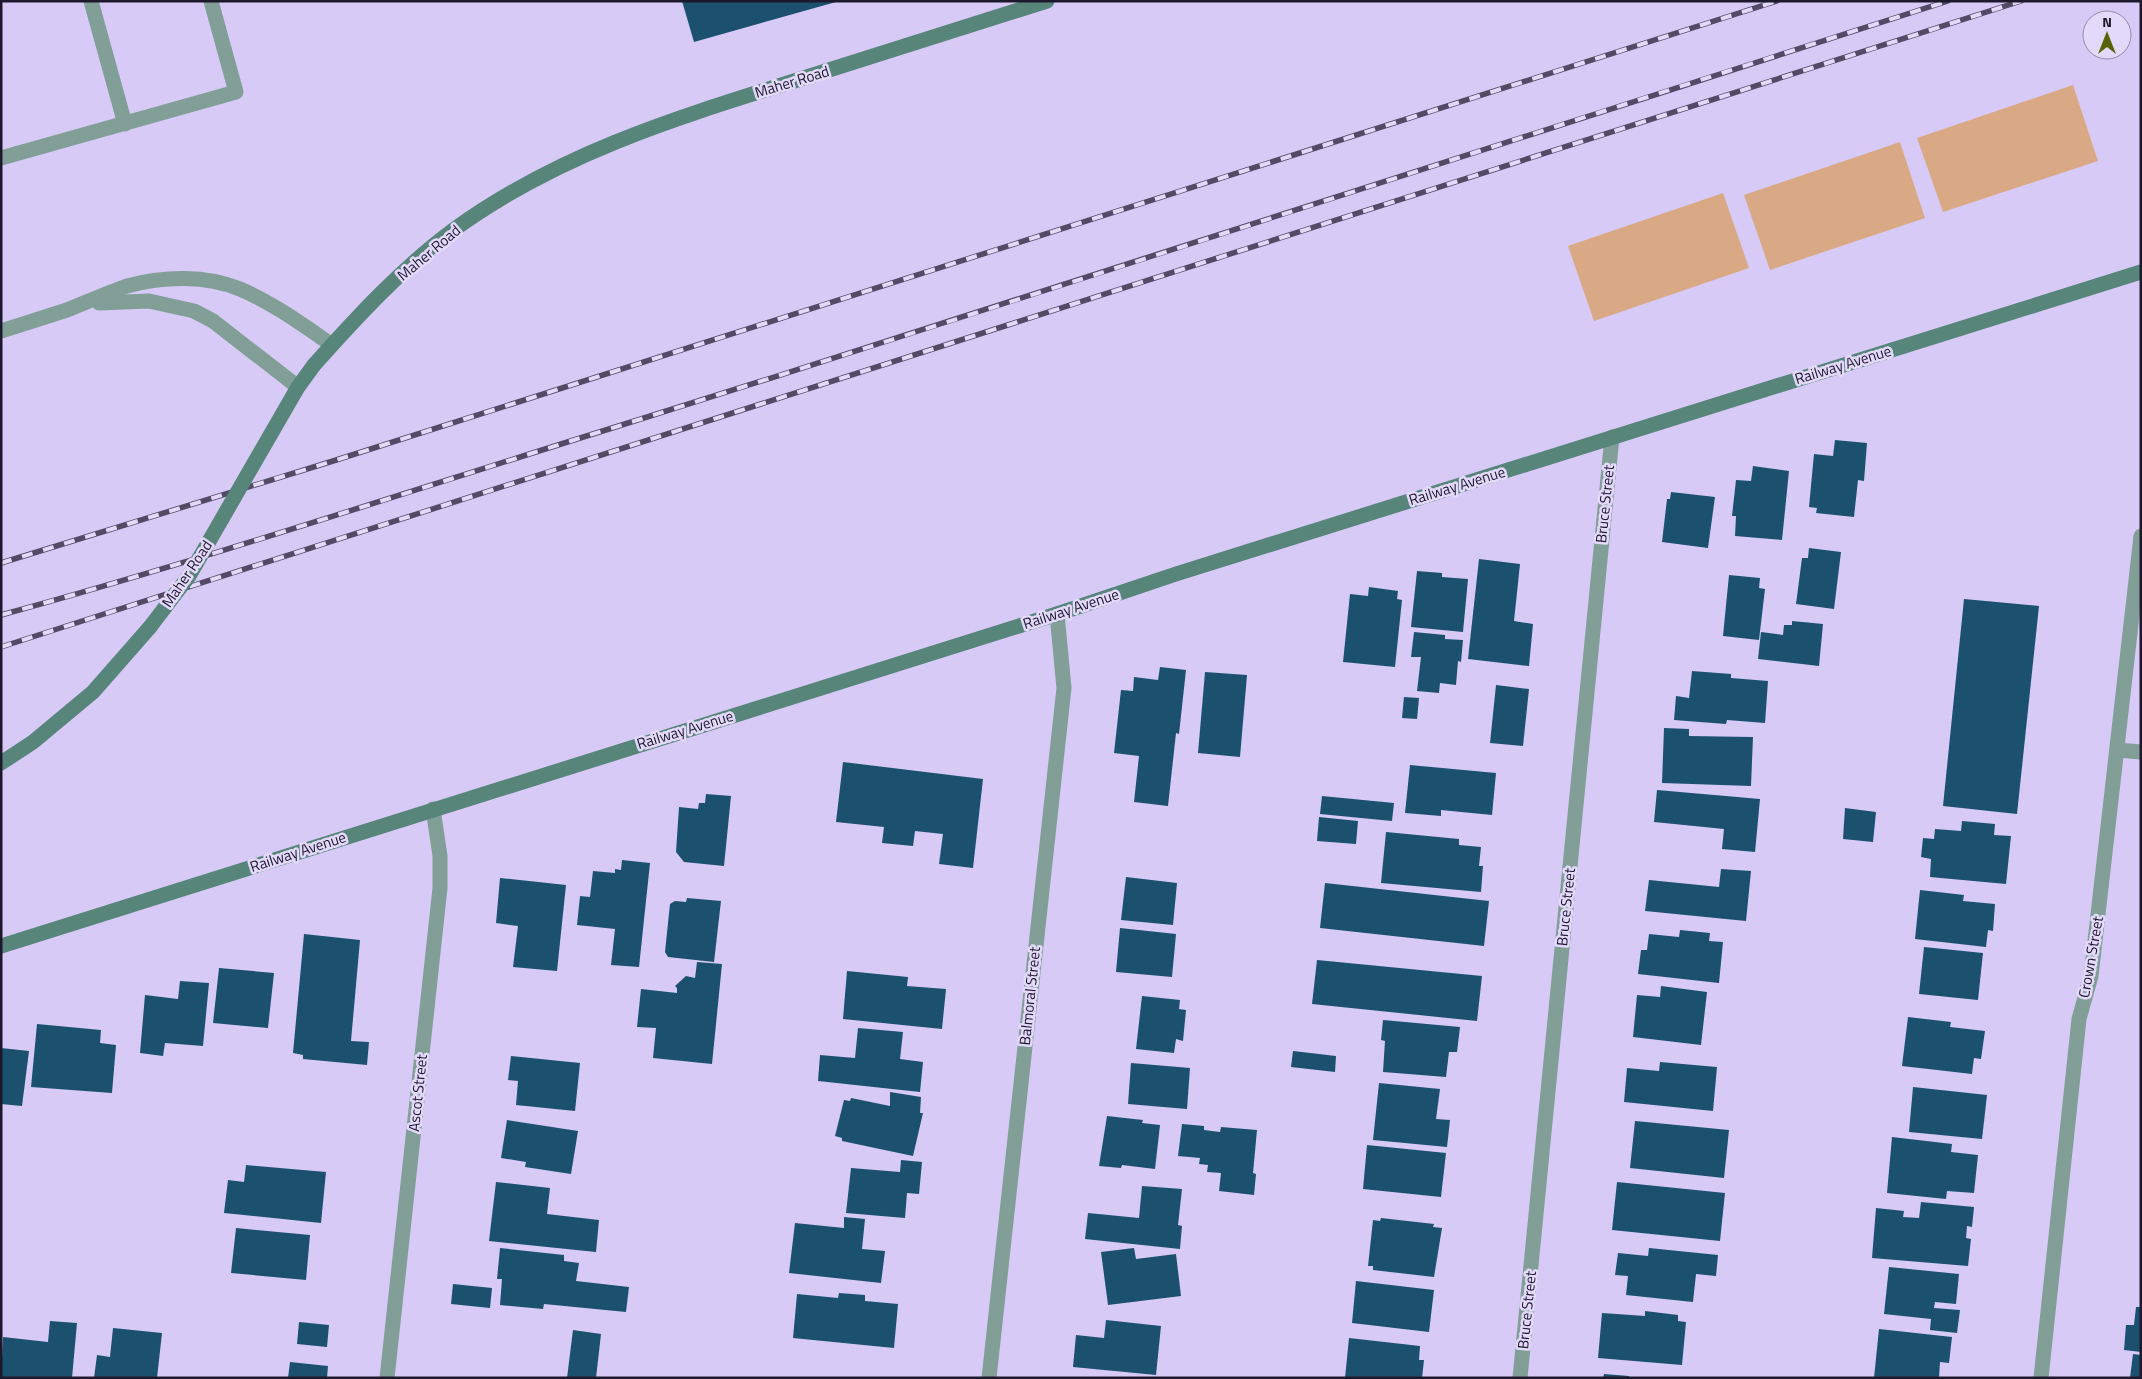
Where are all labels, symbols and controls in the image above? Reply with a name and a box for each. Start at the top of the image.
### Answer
north arrow [2082,10,2132,60]
text: N [2102,11,2112,32]
street label: Maher Road [752,59,832,104]
street label: Maher Road [392,219,465,286]
street label: Railway Avenue [1792,339,1894,390]
street label: Railway Avenue [1406,460,1508,511]
street label: Bruce Street [1589,463,1620,544]
street label: Maher Road [156,535,218,612]
street label: Railway Avenue [1020,582,1122,635]
street label: Railway Avenue [634,704,736,755]
street label: Railway Avenue [247,825,349,878]
street label: Bruce Street [1550,866,1581,947]
street label: Crown Street [2072,914,2109,1000]
street label: Balmoral Street [1013,945,1046,1046]
street label: Ascot Street [402,1053,433,1133]
street label: Bruce Street [1511,1269,1542,1350]

